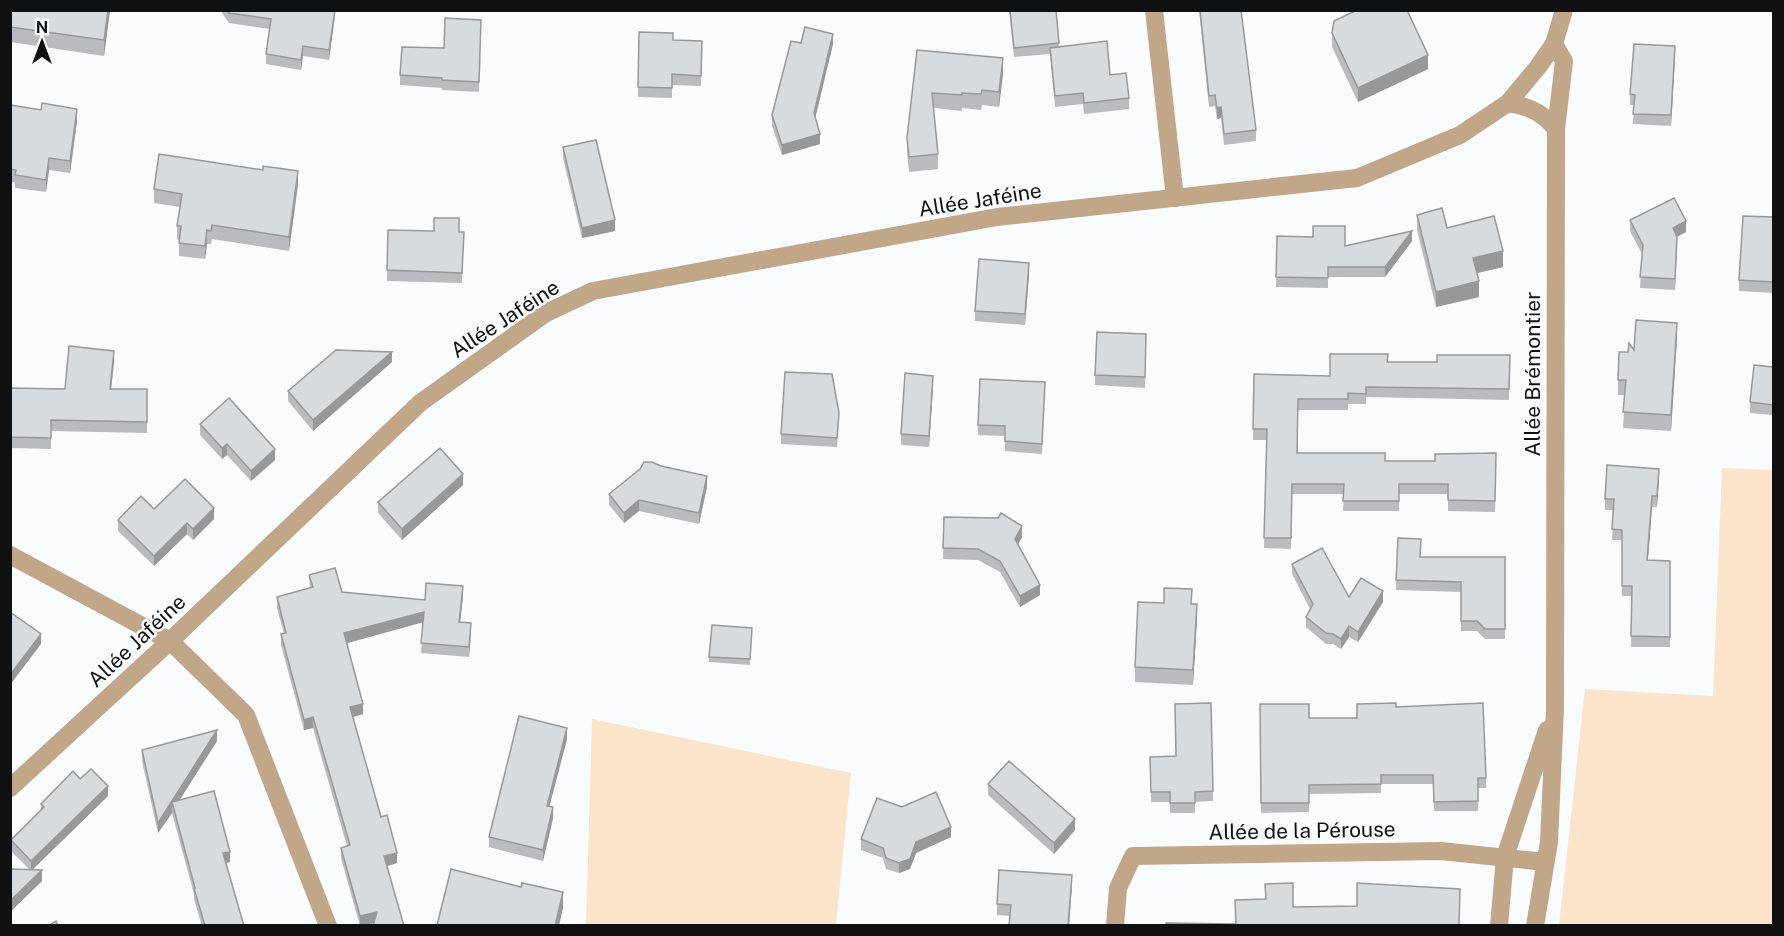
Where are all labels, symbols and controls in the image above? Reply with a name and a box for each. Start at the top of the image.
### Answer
north arrow [12,12,72,72]
text: N [36,18,48,37]
street label: Allée Jaféine [917,177,1043,222]
street label: Allée Jaféine [446,274,564,363]
street label: Allée Brémontier [1520,292,1545,456]
street label: Allée Jaféine [83,589,191,692]
street label: Allée de la Pérouse [1208,816,1396,845]

